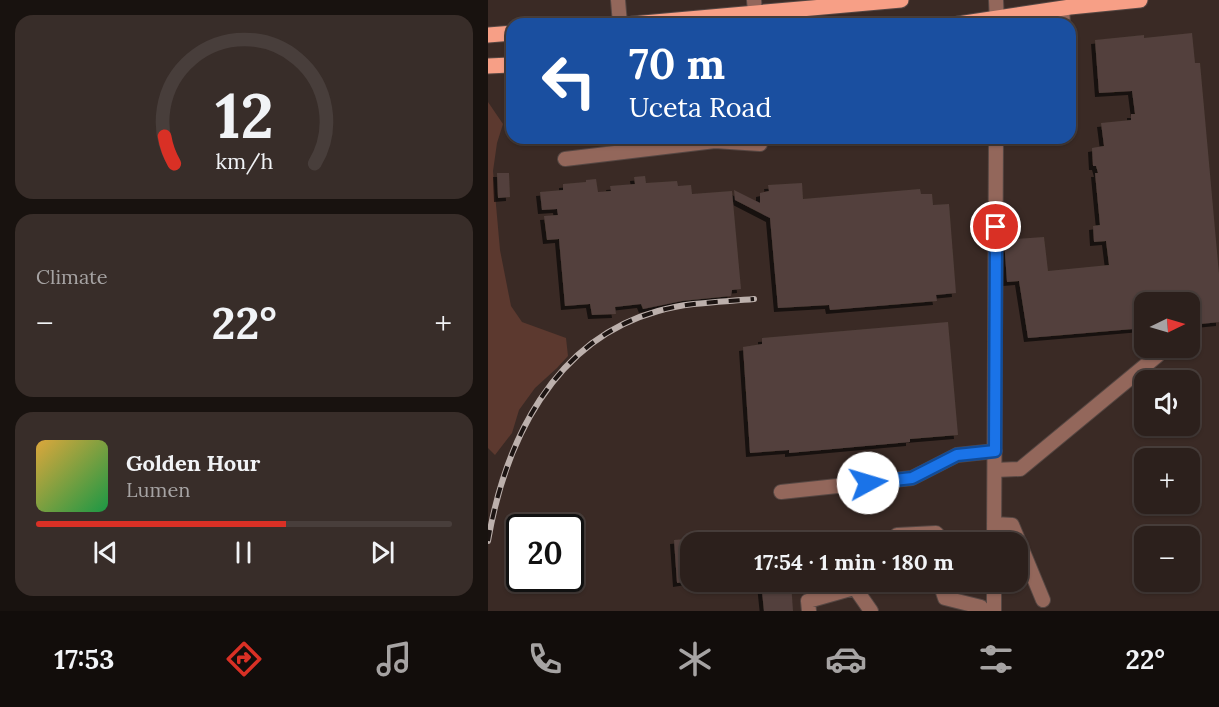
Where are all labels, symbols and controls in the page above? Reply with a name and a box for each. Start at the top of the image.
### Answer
text: 70 m [629,37,725,91]
icon: left [530,42,608,120]
text: 12 [215,75,273,155]
text: Uceta Road [629,90,772,124]
text: km/h [215,147,273,175]
pin [970,201,1021,252]
icon: arrive [979,210,1012,243]
text: Climate [36,264,108,289]
north arrow [1134,292,1200,358]
map controls [1134,292,1200,592]
text: 22° [211,294,277,351]
text: − [36,302,54,344]
text: + [434,302,452,344]
button: sound [1134,370,1200,436]
button: + [1134,448,1200,514]
text: Golden Hour [126,449,260,477]
position arrow [836,451,900,515]
text: Lumen [126,477,190,502]
speed limit sign: 20 [506,514,584,592]
button: − [1134,526,1200,592]
icon: previous [89,536,122,569]
icon: pause [227,536,260,569]
icon: next [366,536,399,569]
text: 17:54 · 1 min · 180 m [754,548,954,576]
icon: directions [223,638,265,680]
icon: music [373,638,415,680]
icon: phone [524,638,566,680]
icon: climate [674,638,716,680]
icon: car [825,638,867,680]
icon: filters [975,638,1017,680]
text: 17:53 [54,642,114,676]
text: 22° [1126,642,1165,676]

